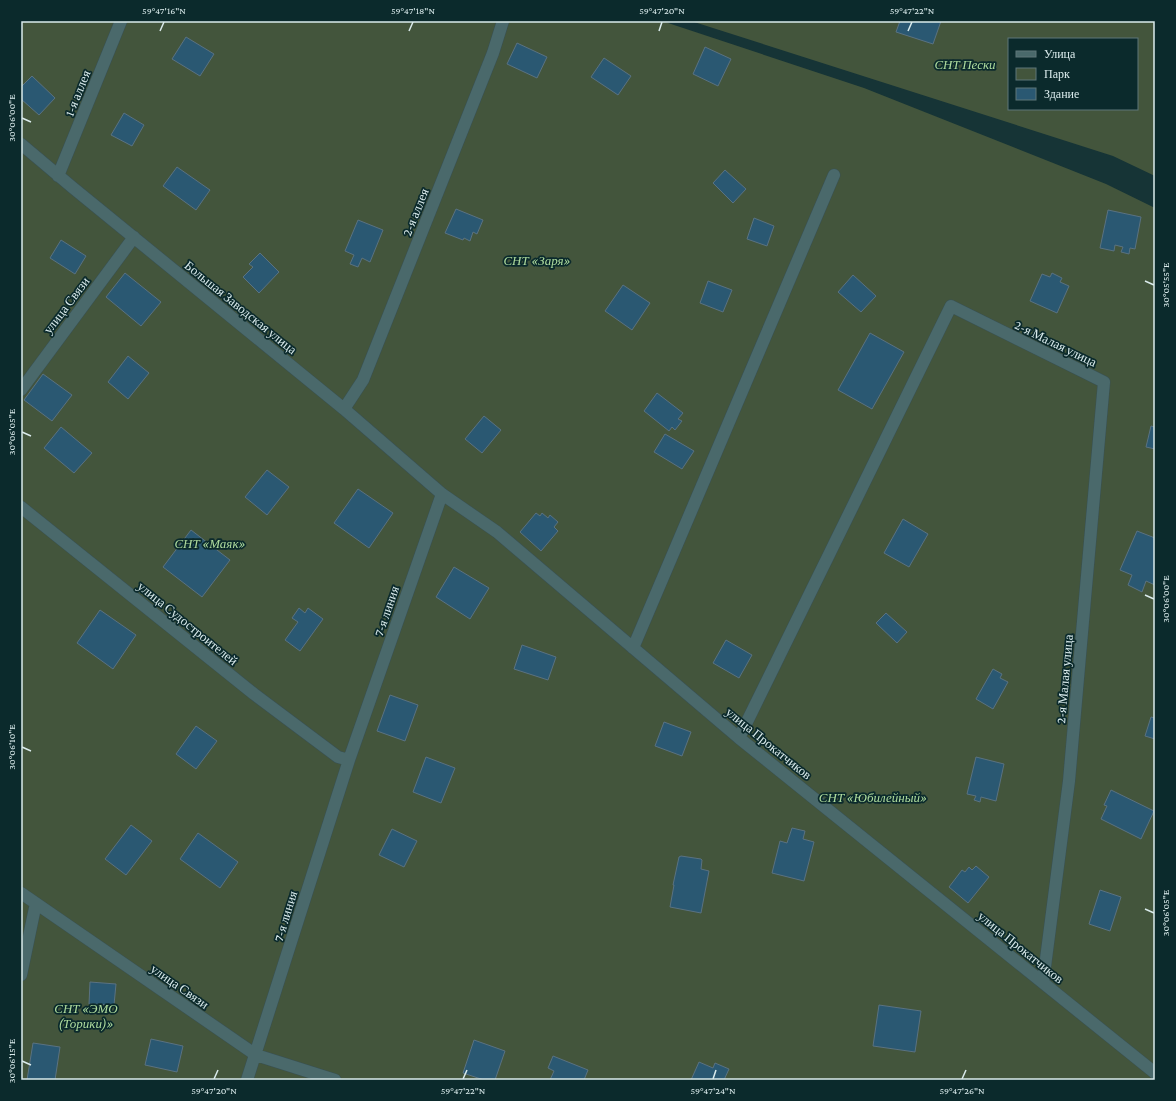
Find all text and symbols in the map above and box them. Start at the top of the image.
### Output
text: 59°47'16"N [142,5,186,16]
text: 59°47'18"N [391,5,435,16]
text: 59°47'20"N [639,5,685,16]
text: 59°47'22"N [890,5,935,16]
legend [1008,38,1138,110]
text: Улица [1044,47,1076,61]
park label: СНТ Пески [934,57,996,72]
text: Парк [1044,67,1070,81]
street label: 1-я аллея [62,68,93,118]
text: Здание [1044,87,1079,101]
text: 30°06'00"E [6,94,17,142]
street label: 2-я аллея [399,186,432,238]
park label: СНТ «Заря» [503,253,571,268]
street label: Большая Заводская улица [182,258,300,357]
text: 30°05'55"E [1160,262,1171,307]
street label: улица Связи [40,274,93,337]
street label: 2-я Малая улица [1012,317,1100,370]
text: 30°06'05"E [6,408,17,455]
park label: СНТ «Маяк» [174,536,246,551]
text: 30°06'00"E [1160,575,1171,623]
street label: улица Судостроителей [135,578,241,668]
street label: 7-я линия [371,584,402,638]
street label: 2-я Малая улица [1053,634,1076,724]
street label: улица Прокатчиков [723,704,815,783]
text: 30°06'10"E [6,724,17,770]
park label: СНТ «Юбилейный» [819,790,927,805]
street label: 7-я линия [271,889,300,943]
text: 30°06'05"E [1160,889,1171,936]
street label: улица Прокатчиков [975,908,1067,987]
street label: улица Связи [148,961,212,1012]
park label: СНТ «ЭМО (Торики)» [54,1001,118,1032]
text: 30°06'15"E [6,1038,17,1083]
text: 59°47'20"N [191,1085,237,1096]
text: 59°47'22"N [441,1085,486,1096]
text: 59°47'24"N [691,1085,736,1096]
text: 59°47'26"N [939,1085,985,1096]

